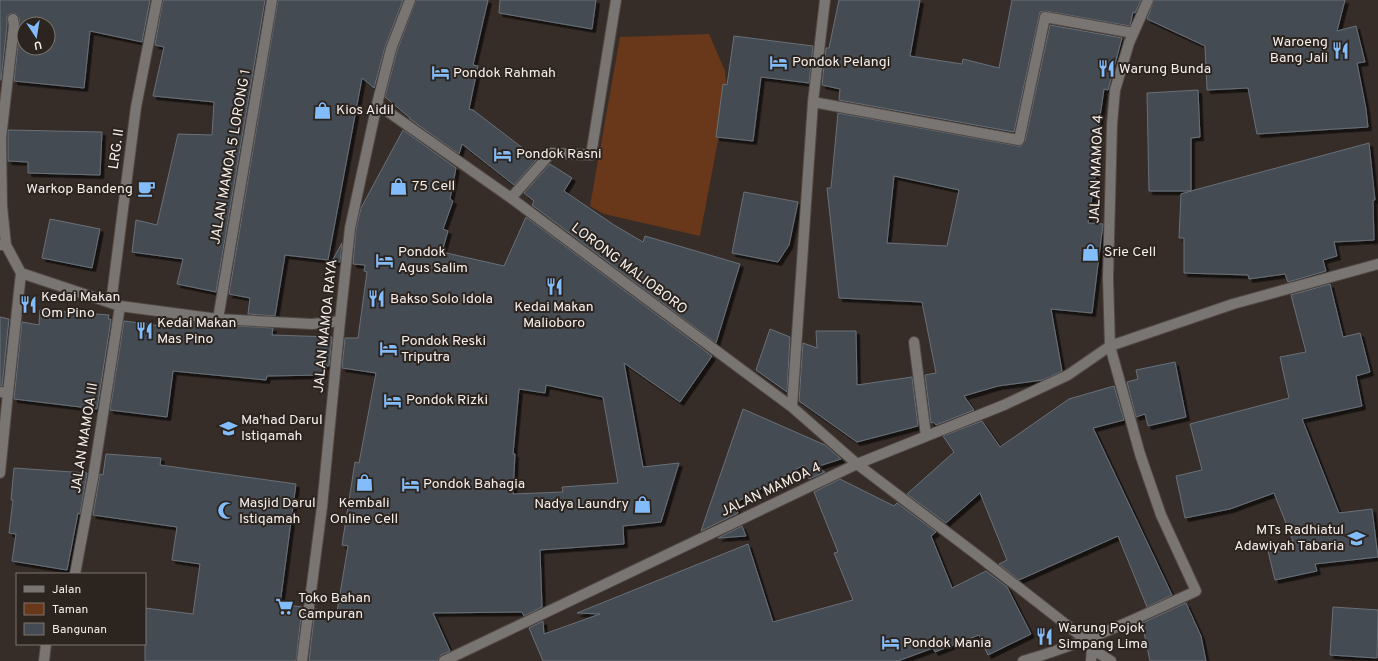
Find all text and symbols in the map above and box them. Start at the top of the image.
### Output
north arrow [16,16,56,56]
place label: Waroeng Bang Jali [1270,34,1328,67]
text: U [33,37,43,52]
restaurant icon: Waroeng Bang Jali [1331,40,1351,60]
hotel icon: Pondok Pelangi [769,52,789,72]
place label: Pondok Pelangi [792,54,890,71]
restaurant icon: Warung Bunda [1096,59,1116,79]
place label: Warung Bunda [1119,61,1211,78]
hotel icon: Pondok Rahmah [430,63,450,83]
place label: Pondok Rahmah [453,65,556,82]
street label: JALAN MAMOA 5 LORONG 1 [207,68,255,246]
shop icon: Kios Aidil [313,100,333,120]
place label: Kios Aidil [336,102,394,119]
street label: JALAN MAMOA 4 [1087,114,1107,224]
street label: LRG. II [106,128,128,170]
hotel icon: Pondok Rasni [493,144,513,164]
place label: Pondok Rasni [516,146,602,163]
shop icon: 75 Cell [389,176,409,196]
place label: 75 Cell [412,178,455,195]
cafe icon: Warkop Bandeng [136,179,156,199]
place label: Warkop Bandeng [26,181,133,198]
street label: LORONG MALIOBORO [567,220,691,318]
shop icon: Srie Cell [1081,242,1101,262]
place label: Pondok Agus Salim [398,244,468,277]
place label: Srie Cell [1104,244,1156,261]
hotel icon: Pondok Agus Salim [375,250,395,270]
street label: JALAN MAMOA RAYA [311,258,341,394]
restaurant icon: Kedai Makan Malioboro [544,277,564,297]
place label: Kedai Makan Om Pino [41,289,120,322]
restaurant icon: Bakso Solo Idola [367,289,387,309]
place label: Bakso Solo Idola [390,291,493,308]
restaurant icon: Kedai Makan Om Pino [18,295,38,315]
place label: Kedai Makan Malioboro [514,299,594,332]
place label: Kedai Makan Mas Pino [157,315,236,348]
restaurant icon: Kedai Makan Mas Pino [134,321,154,341]
place label: Pondok Reski Triputra [401,333,486,366]
hotel icon: Pondok Reski Triputra [378,339,398,359]
street label: JALAN MAMOA III [68,381,102,495]
hotel icon: Pondok Rizki [383,390,403,410]
place label: Pondok Rizki [406,392,488,409]
place label: Ma'had Darul Istiqamah [241,412,323,445]
school or university icon: Ma'had Darul Istiqamah [218,418,238,438]
street label: JALAN MAMOA 4 [718,459,824,521]
shop icon: Kembali Online Cell [354,473,374,493]
hotel icon: Pondok Bahagia [400,474,420,494]
place label: Pondok Bahagia [423,476,525,493]
shop icon: Nadya Laundry [632,494,652,514]
place label: Masjid Darul Istiqamah [239,495,316,528]
place label: Kembali Online Cell [330,495,398,528]
place label: Nadya Laundry [534,496,629,513]
mosque icon: Masjid Darul Istiqamah [216,501,236,521]
place label: MTs Radhiatul Adawiyah Tabaria [1234,522,1344,555]
school or university icon: MTs Radhiatul Adawiyah Tabaria [1347,528,1367,548]
legend [16,573,146,645]
text: Jalan [52,582,81,598]
place label: Toko Bahan Campuran [298,590,371,623]
supermarket icon: Toko Bahan Campuran [275,596,295,616]
text: Taman [52,602,88,618]
place label: Warung Pojok Simpang Lima [1058,620,1148,653]
text: Bangunan [52,622,107,638]
restaurant icon: Warung Pojok Simpang Lima [1035,626,1055,646]
hotel icon: Pondok Mania [880,633,900,653]
place label: Pondok Mania [903,635,991,652]

